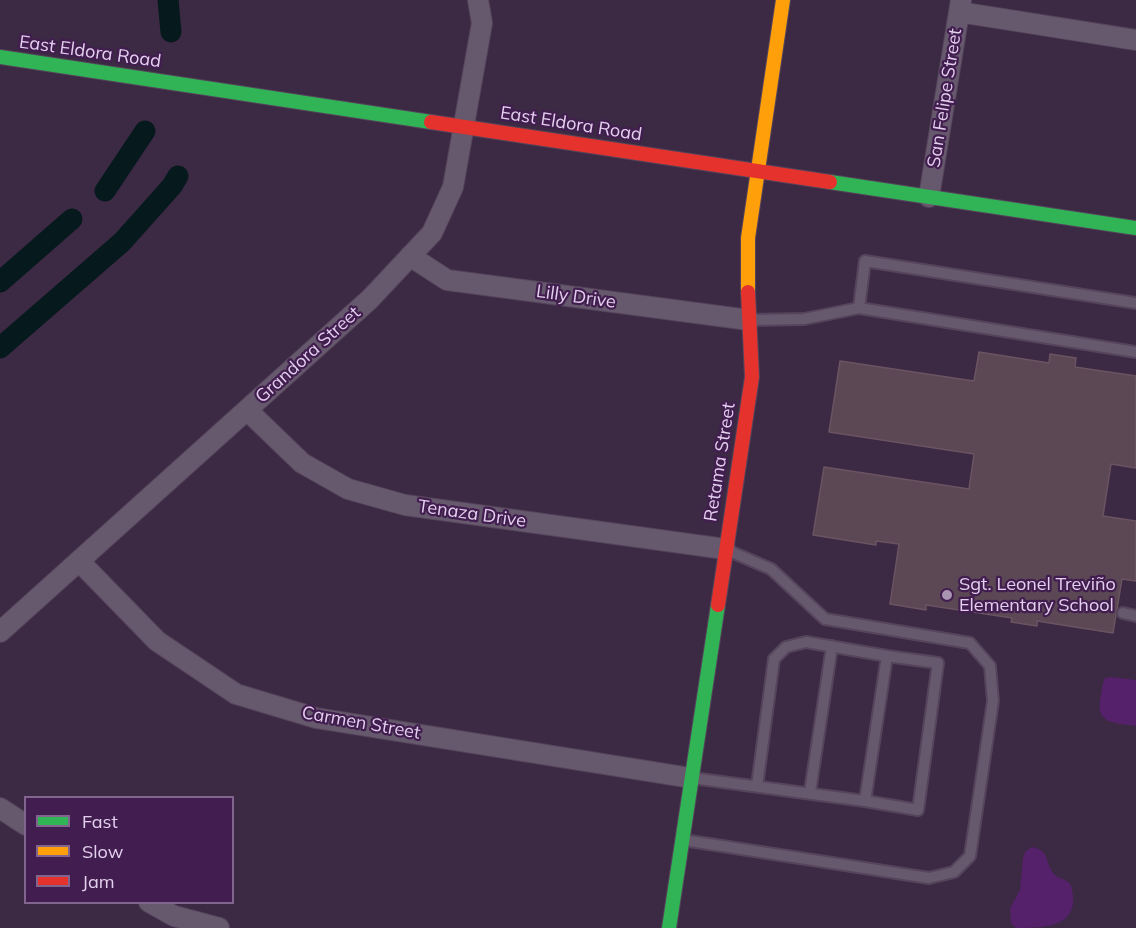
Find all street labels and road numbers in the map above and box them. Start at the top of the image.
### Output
street label: San Felipe Street [923,27,967,169]
street label: East Eldora Road [18,31,162,73]
street label: East Eldora Road [499,102,643,146]
street label: Lilly Drive [535,281,617,313]
street label: Grandora Street [251,302,365,408]
street label: Retama Street [700,401,740,523]
street label: Tenaza Drive [417,496,527,532]
street label: Carmen Street [300,702,422,744]

